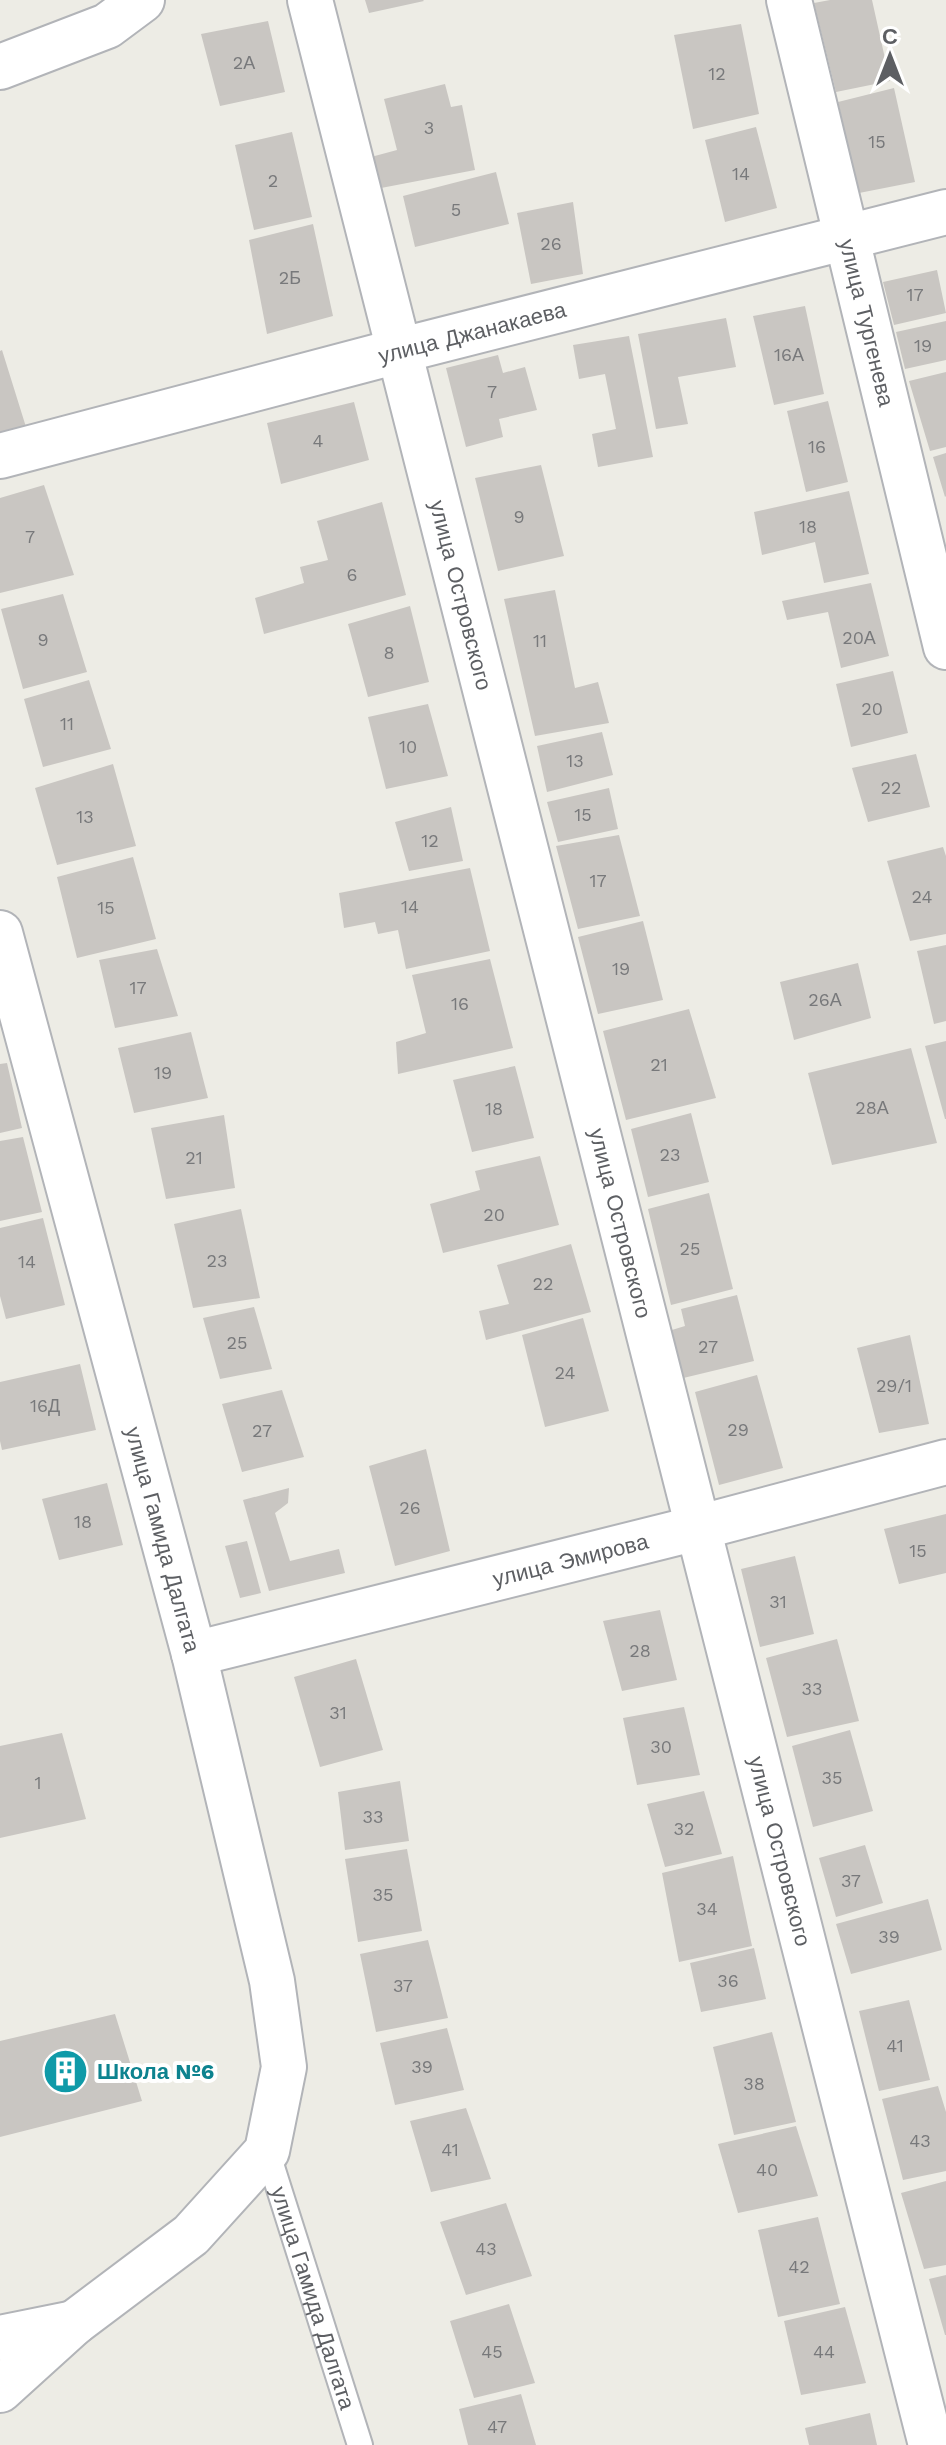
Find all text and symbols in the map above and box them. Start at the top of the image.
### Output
north arrow [850,16,930,96]
text: С [882,24,898,49]
house number: 2А [233,52,255,73]
house number: 12 [708,63,726,84]
house number: 3 [424,117,434,138]
house number: 15 [868,131,886,152]
house number: 14 [732,163,750,184]
house number: 2 [268,170,278,191]
house number: 5 [451,199,461,220]
house number: 26 [540,233,562,254]
street label: улица Тургенева [834,237,899,410]
house number: 2Б [279,267,301,288]
house number: 17 [906,284,924,305]
street label: улица Джанакаева [376,297,569,369]
house number: 19 [914,335,932,356]
house number: 16А [774,344,804,365]
house number: 7 [487,381,497,402]
house number: 4 [313,430,324,451]
house number: 16 [808,436,826,457]
street label: улица Островского [425,498,497,693]
house number: 9 [513,506,525,527]
house number: 18 [799,516,817,537]
house number: 7 [25,526,35,547]
house number: 6 [347,564,357,585]
house number: 20А [842,627,876,648]
house number: 9 [37,629,49,650]
house number: 11 [533,630,547,651]
house number: 8 [383,642,395,663]
house number: 20 [861,698,883,719]
house number: 11 [60,713,74,734]
house number: 10 [399,736,417,757]
house number: 13 [566,750,584,771]
house number: 22 [881,777,902,798]
house number: 15 [574,804,592,825]
house number: 13 [76,806,94,827]
house number: 12 [421,830,439,851]
house number: 17 [589,870,607,891]
house number: 24 [912,886,932,907]
house number: 14 [401,896,419,917]
house number: 15 [97,897,115,918]
house number: 19 [612,958,630,979]
house number: 17 [129,977,147,998]
house number: 26А [808,989,842,1010]
house number: 16 [451,993,469,1014]
house number: 21 [650,1054,668,1075]
house number: 19 [154,1062,172,1083]
house number: 28А [855,1097,889,1118]
house number: 18 [485,1098,503,1119]
street label: улица Островского [584,1126,656,1321]
house number: 23 [660,1144,681,1165]
house number: 21 [185,1147,203,1168]
house number: 20 [483,1204,505,1225]
house number: 25 [680,1238,700,1259]
house number: 23 [207,1250,228,1271]
house number: 14 [18,1251,36,1272]
house number: 22 [533,1273,554,1294]
house number: 25 [227,1332,247,1353]
house number: 27 [698,1336,718,1357]
house number: 24 [555,1362,575,1383]
house number: 29/1 [876,1375,912,1396]
house number: 16Д [30,1395,60,1416]
house number: 29 [727,1419,749,1440]
house number: 27 [252,1420,272,1441]
street label: улица Гамида Далгата [120,1424,205,1656]
house number: 26 [399,1497,421,1518]
house number: 18 [74,1511,92,1532]
street label: улица Эмирова [490,1529,651,1592]
house number: 15 [909,1540,927,1561]
house number: 31 [769,1591,787,1612]
house number: 28 [629,1640,651,1661]
house number: 33 [802,1678,823,1699]
house number: 31 [329,1702,347,1723]
house number: 30 [650,1736,672,1757]
street label: улица Островского [744,1754,816,1949]
house number: 35 [822,1767,842,1788]
house number: 1 [34,1772,42,1793]
house number: 33 [363,1806,384,1827]
house number: 32 [674,1818,695,1839]
house number: 37 [841,1870,861,1891]
house number: 35 [373,1884,393,1905]
house number: 34 [696,1898,718,1919]
house number: 39 [878,1926,900,1947]
house number: 36 [717,1970,739,1991]
house number: 37 [393,1975,413,1996]
house number: 41 [886,2035,904,2056]
building icon: Школа №6 [42,2047,90,2095]
house number: 39 [411,2056,433,2077]
place label: Школа №6 [97,2059,214,2084]
house number: 38 [743,2073,765,2094]
house number: 43 [909,2130,931,2151]
house number: 41 [441,2139,459,2160]
house number: 40 [756,2159,778,2180]
street label: улица Гамида Далгата [266,2183,360,2413]
house number: 43 [475,2238,497,2259]
house number: 42 [788,2256,810,2277]
house number: 45 [481,2341,503,2362]
house number: 44 [813,2341,835,2362]
house number: 47 [487,2416,507,2437]

